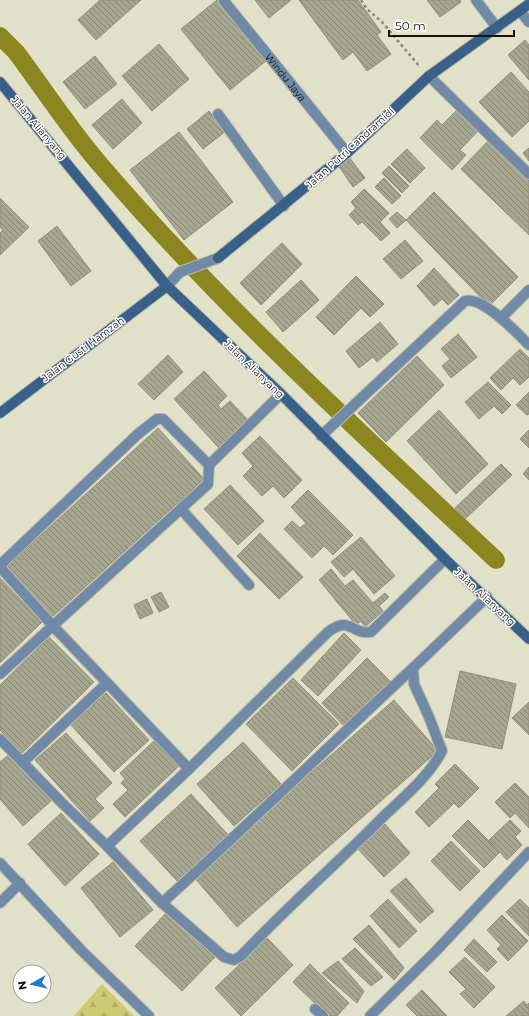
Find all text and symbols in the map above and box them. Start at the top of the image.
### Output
scale bar [389,12,514,38]
text: 50 m [395,18,426,33]
street label: Windu Jaya [262,50,309,104]
street label: Jalan Alianyang [8,93,69,162]
street label: Jalan Putri Candramidi [302,105,397,192]
street label: Jalan Gusti Hamzah [38,314,127,385]
street label: Jalan Alianyang [220,336,287,401]
street label: Jalan Alianyang [451,565,518,629]
north arrow [12,964,52,1004]
text: N [15,980,30,991]

